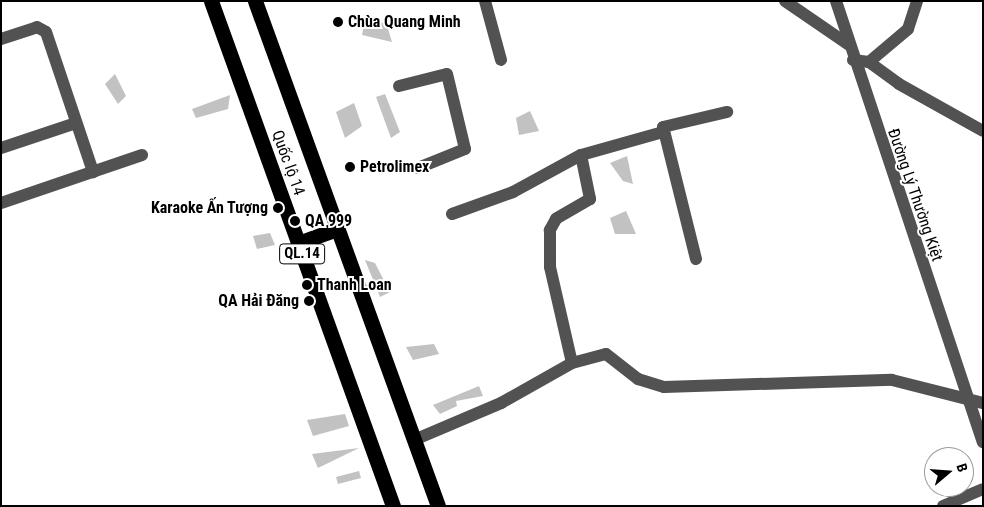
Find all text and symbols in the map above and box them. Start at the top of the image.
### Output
place label: Chùa Quang Minh [348,12,461,32]
marker: Chùa Quang Minh [332,16,344,28]
street label: Đường Lý Thường Kiệt [883,126,947,264]
street label: Quốc lộ 14 [267,128,309,198]
place label: Petrolimex [360,157,429,177]
marker: Petrolimex [344,161,356,173]
place label: Karaoke Ấn Tượng [151,198,268,218]
marker: Karaoke Ấn Tượng [272,202,284,214]
place label: QA 999 [305,211,352,231]
marker: QA 999 [289,215,301,227]
road number: QL.14 [278,242,326,266]
place label: Thanh Loan [317,275,392,295]
marker: Thanh Loan [301,279,313,291]
place label: QA Hải Đăng [218,291,299,311]
marker: QA Hải Đăng [303,295,315,307]
north arrow [924,447,974,497]
text: B [953,461,971,474]

